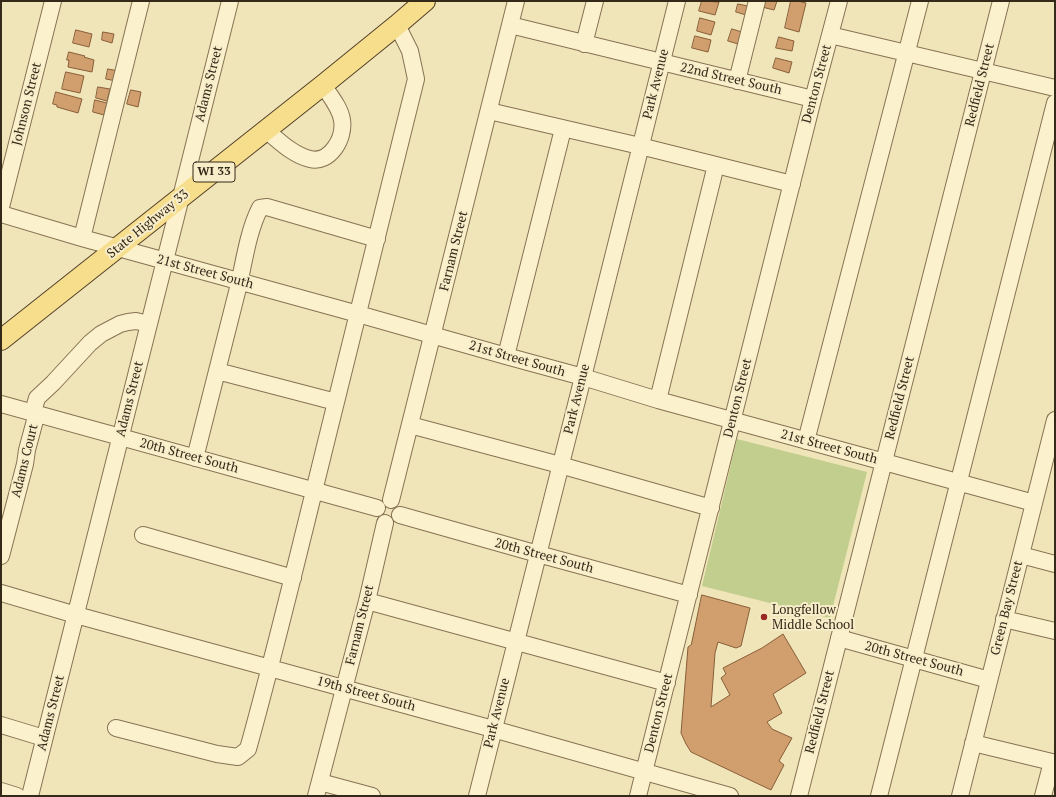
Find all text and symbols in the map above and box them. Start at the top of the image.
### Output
street label: Redfield Street [962,42,998,128]
street label: Denton Street [799,43,835,125]
street label: Adams Street [192,45,226,123]
street label: Park Avenue [640,47,672,121]
street label: 22nd Street South [679,60,783,98]
street label: Johnson Street [9,61,45,147]
road number: WI 33 [193,162,235,182]
street label: State Highway 33 [104,186,192,262]
street label: Farnam Street [437,209,471,293]
street label: 21st Street South [155,252,255,292]
street label: 21st Street South [467,338,567,380]
street label: Redfield Street [882,355,918,441]
street label: Denton Street [721,357,755,439]
street label: Adams Street [113,360,147,438]
street label: Park Avenue [561,362,593,436]
street label: Adams Court [8,423,42,499]
street label: 21st Street South [779,427,879,467]
street label: 20th Street South [138,435,240,477]
street label: 20th Street South [493,535,595,577]
street label: Green Bay Street [988,559,1026,657]
street label: Farnam Street [343,583,377,667]
place label: Longfellow Middle School [772,602,854,633]
marker: Longfellow Middle School [759,612,769,622]
street label: 20th Street South [863,638,965,680]
street label: Redfield Street [802,669,838,755]
street label: Denton Street [642,672,676,754]
street label: 19th Street South [315,673,417,715]
street label: Adams Street [34,674,68,752]
street label: Park Avenue [481,676,513,750]

